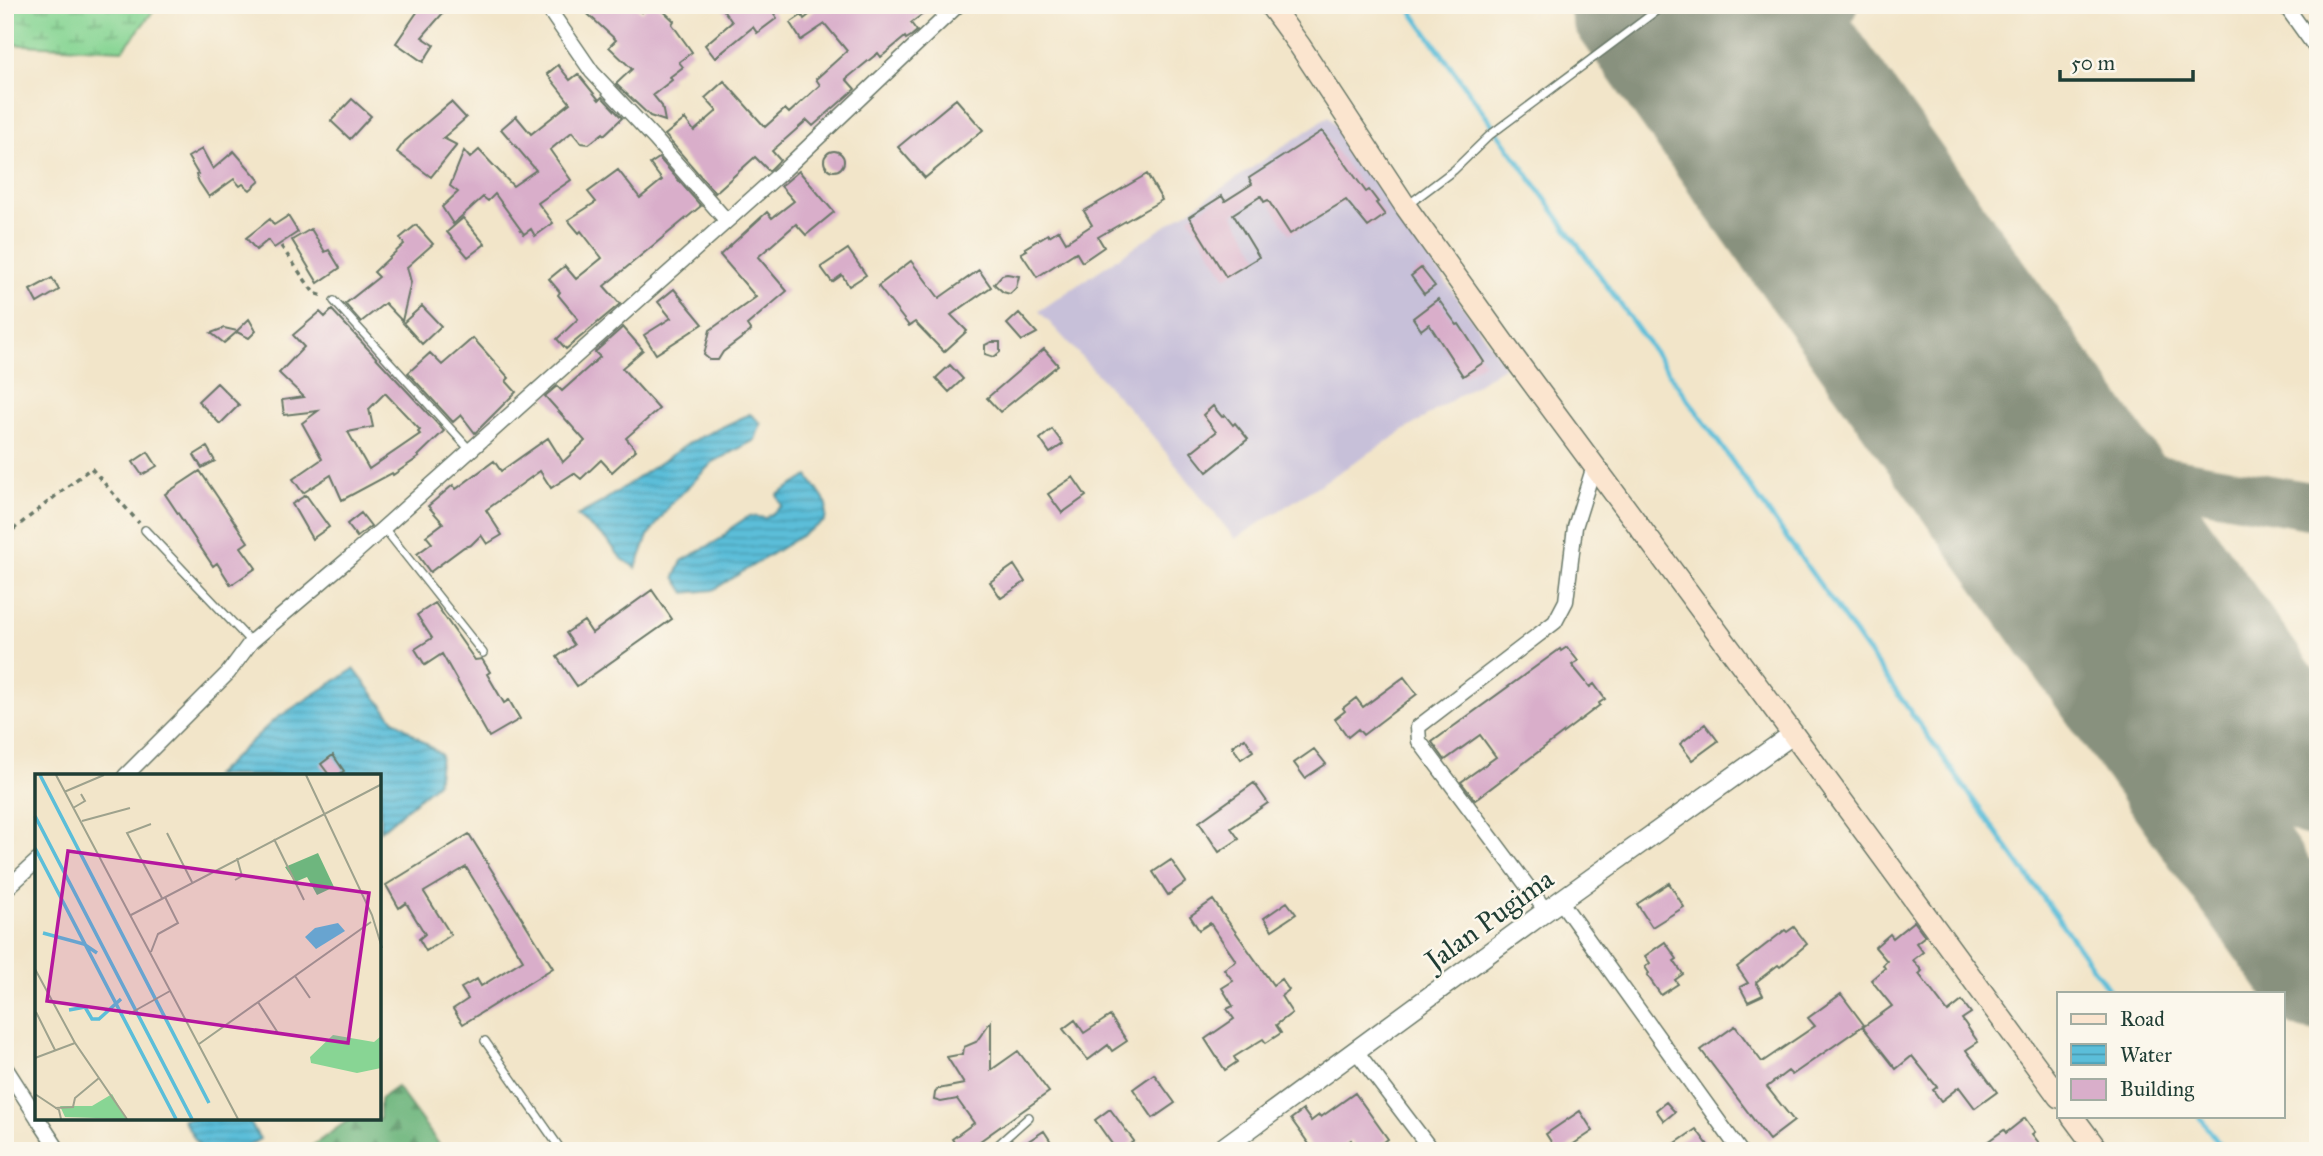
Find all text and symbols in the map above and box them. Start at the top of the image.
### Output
scale bar [2060,38,2194,82]
text: 50 m [2071,50,2116,76]
inset map [35,774,382,1121]
street label: Jalan Pugima [1416,861,1560,979]
legend [2057,992,2284,1118]
text: Road [2120,1006,2165,1032]
text: Water [2120,1042,2172,1068]
text: Building [2120,1076,2194,1102]

